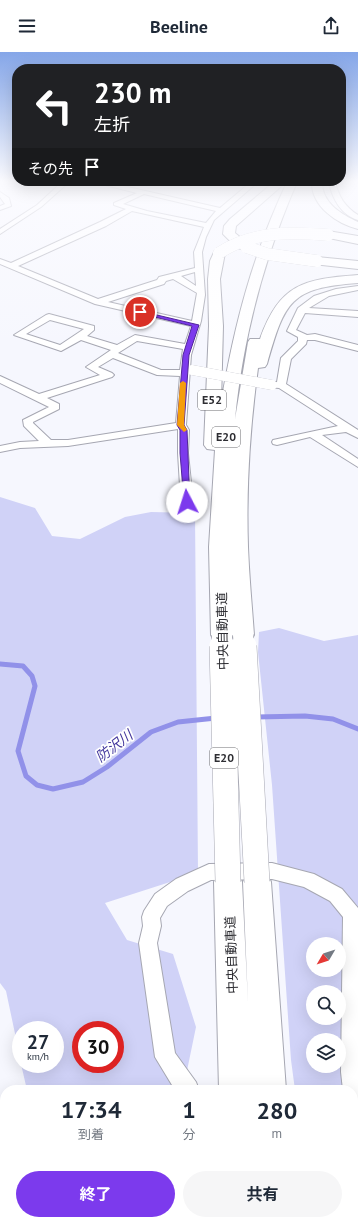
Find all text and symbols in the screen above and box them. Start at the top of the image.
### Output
icon: menu [16,15,38,37]
text: Beeline [150,15,208,38]
icon: share [320,15,342,37]
text: 230 m [94,74,171,111]
icon: left [28,80,80,132]
text: 左折 [94,113,130,136]
icon: arrive [81,156,103,178]
text: その先 [28,159,73,178]
pin [123,295,157,329]
icon: arrive [129,301,151,323]
road number: E52 [198,390,226,410]
road number: E20 [212,427,240,447]
position arrow [166,481,208,523]
street label: 中央自動車道 [213,592,232,670]
water label: 防沢川 [92,725,138,766]
road number: E20 [210,748,238,768]
street label: 中央自動車道 [222,916,241,994]
north arrow [306,937,346,977]
map controls [306,937,346,1073]
button: search [306,985,346,1025]
speed limit sign: 30 [72,1021,124,1073]
text: 27 [27,1029,49,1055]
button: layers [306,1033,346,1073]
text: km/h [27,1050,49,1063]
text: 17:34 [61,1094,122,1125]
text: 1 [182,1094,196,1125]
text: 280 [256,1095,297,1126]
text: m [272,1125,282,1142]
text: 到着 [78,1126,104,1143]
text: 分 [183,1126,196,1143]
button: 終了 [16,1171,175,1217]
button: 共有 [183,1171,342,1217]

